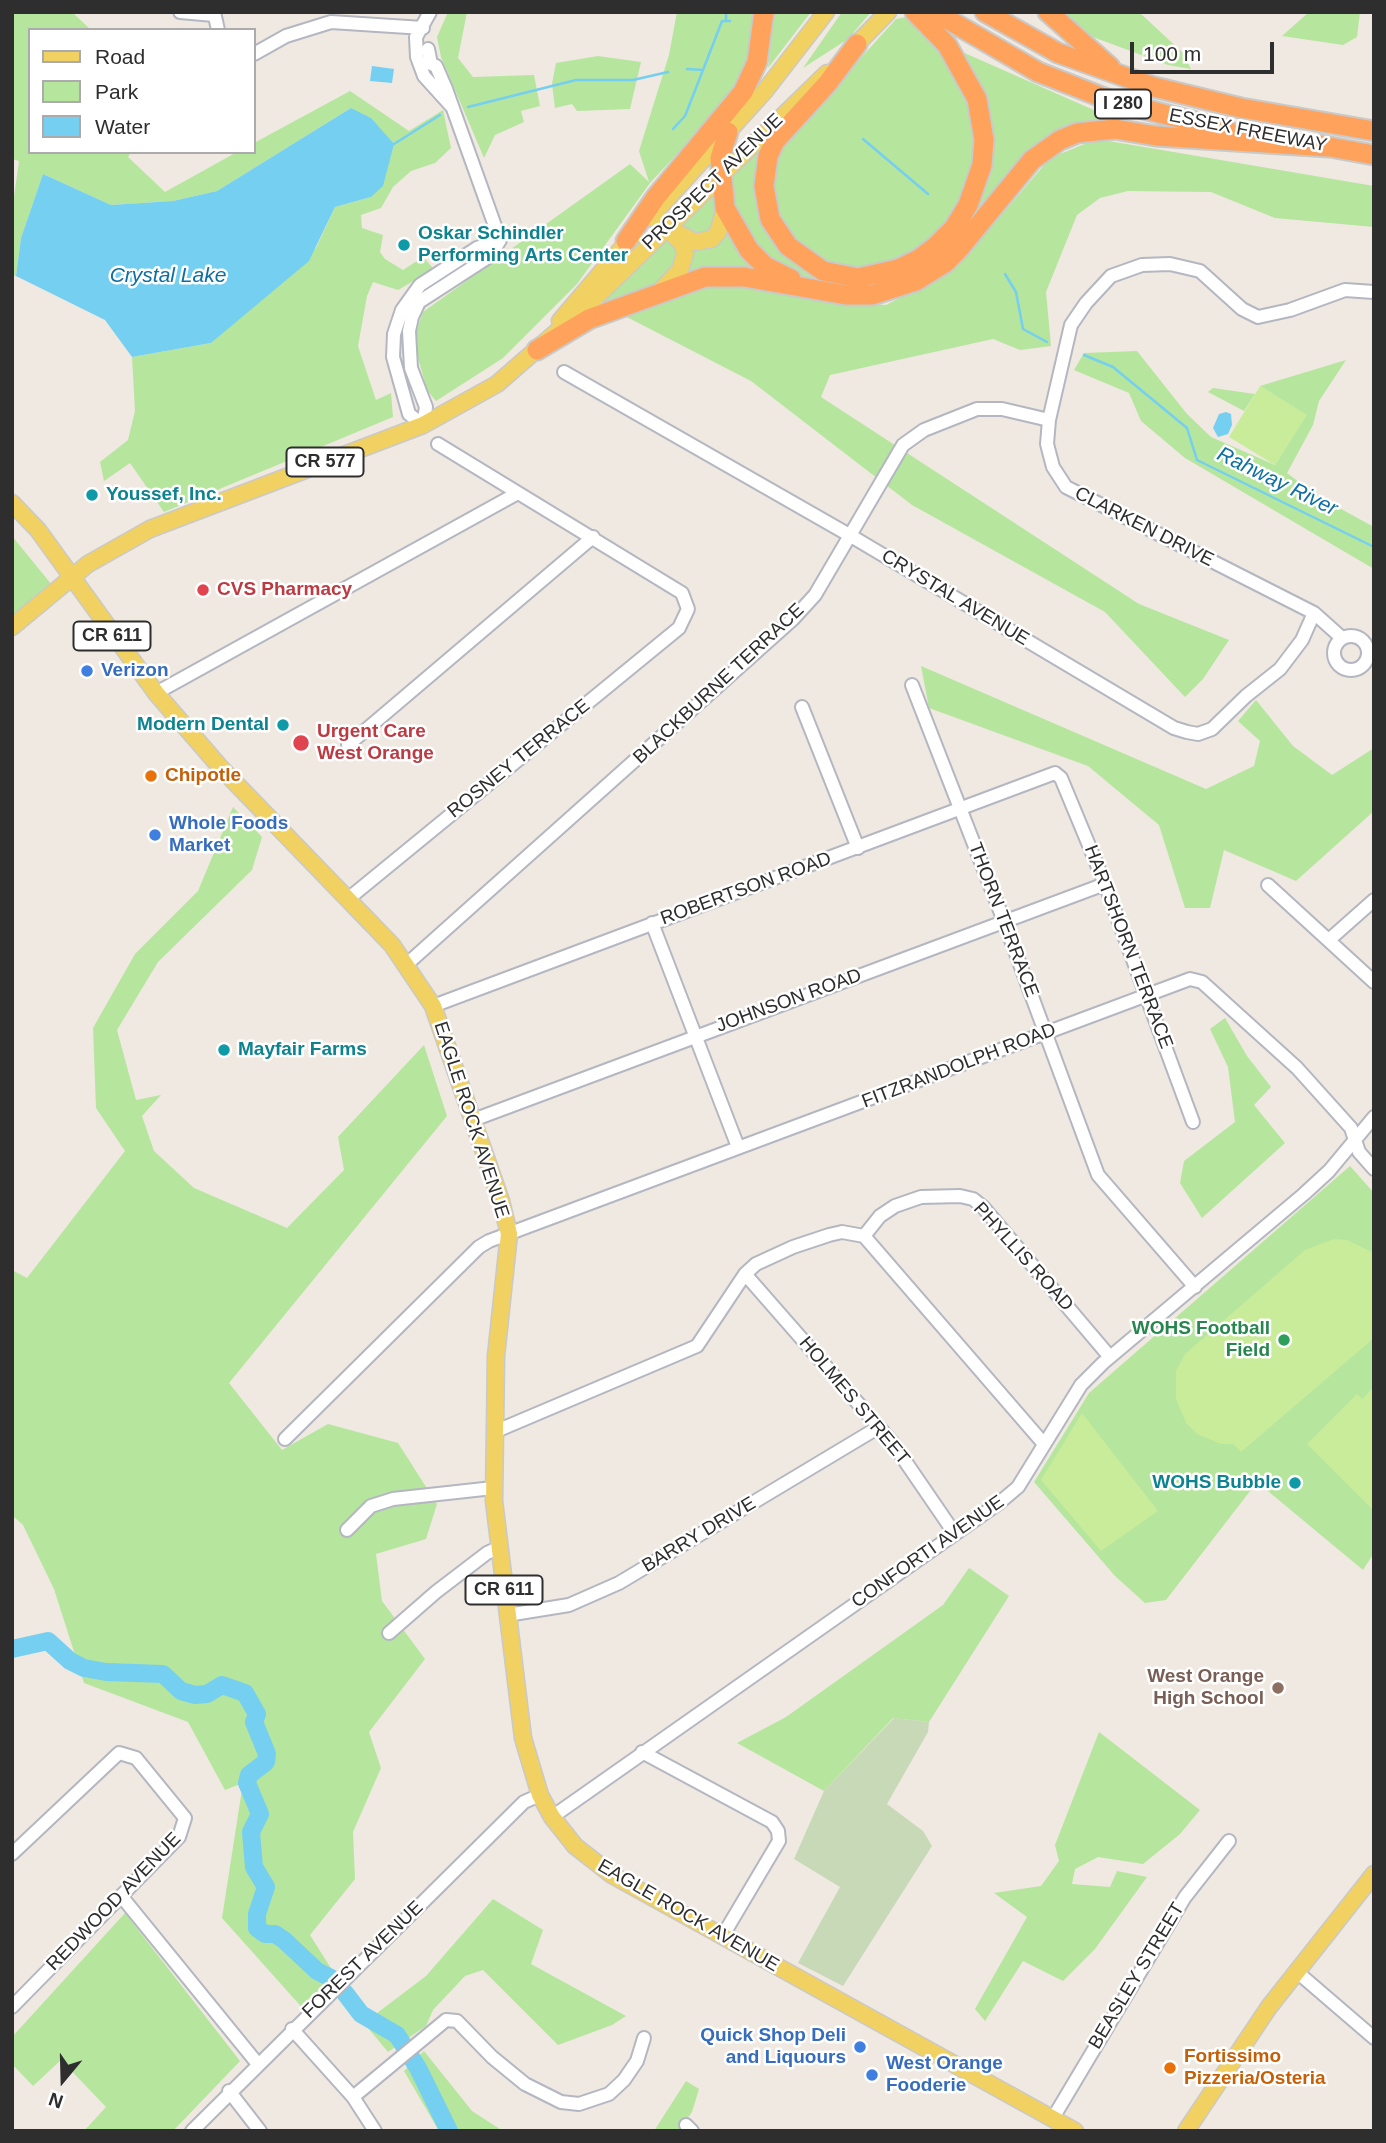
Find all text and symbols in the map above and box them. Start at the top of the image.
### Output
legend [28,28,256,154]
scale bar [1134,28,1278,72]
text: 100 m [1143,42,1201,65]
text: Road [95,45,145,68]
text: Park [95,80,138,103]
road number: I 280 [1095,90,1151,119]
street label: ESSEX FREEWAY [1167,104,1329,158]
street label: PROSPECT AVENUE [638,109,788,255]
text: Water [95,115,150,138]
place label: Oskar Schindler Performing Arts Center [418,223,628,267]
marker: Oskar Schindler Performing Arts Center [396,237,412,253]
water label: Crystal Lake [110,263,226,289]
water label: Rahway River [1213,442,1341,522]
road number: CR 577 [286,448,364,476]
street label: CLARKEN DRIVE [1071,482,1217,572]
place label: Youssef, Inc. [106,484,222,506]
marker: Youssef, Inc. [84,487,100,503]
street label: CRYSTAL AVENUE [877,545,1033,651]
place label: CVS Pharmacy [217,579,352,601]
marker: CVS Pharmacy [195,582,211,598]
street label: BLACKBURNE TERRACE [629,599,809,769]
road number: CR 611 [74,622,150,650]
place label: Verizon [101,660,169,682]
marker: Verizon [79,663,95,679]
street label: ROSNEY TERRACE [443,695,595,823]
place label: Modern Dental [137,714,269,736]
marker: Modern Dental [275,717,291,733]
place label: Urgent Care West Orange [317,721,434,765]
marker: Urgent Care West Orange [291,733,311,753]
place label: Chipotle [165,765,241,787]
marker: Chipotle [143,768,159,784]
place label: Whole Foods Market [169,813,288,857]
marker: Whole Foods Market [147,827,163,843]
street label: THORN TERRACE [963,840,1043,1000]
street label: HARTSHORN TERRACE [1079,842,1177,1052]
street label: ROBERTSON ROAD [657,847,835,931]
street label: JOHNSON ROAD [713,964,865,1038]
street label: FITZRANDOLPH ROAD [859,1018,1059,1114]
street label: EAGLE ROCK AVENUE [428,1019,514,1221]
place label: Mayfair Farms [238,1039,367,1061]
marker: Mayfair Farms [216,1042,232,1058]
street label: PHYLLIS ROAD [968,1198,1078,1316]
place label: WOHS Football Field [1132,1318,1270,1362]
street label: HOLMES STREET [794,1332,914,1470]
marker: WOHS Football Field [1276,1332,1292,1348]
place label: WOHS Bubble [1152,1472,1281,1494]
marker: WOHS Bubble [1287,1475,1303,1491]
street label: CONFORTI AVENUE [847,1491,1009,1613]
street label: BARRY DRIVE [638,1492,760,1578]
road number: CR 611 [466,1576,542,1604]
place label: West Orange High School [1147,1666,1264,1710]
marker: West Orange High School [1270,1680,1286,1696]
street label: REDWOOD AVENUE [42,1828,186,1976]
street label: EAGLE ROCK AVENUE [593,1855,783,1977]
street label: FOREST AVENUE [298,1897,428,2023]
street label: BEASLEY STREET [1084,1899,1190,2053]
place label: Quick Shop Deli and Liquours [700,2025,846,2069]
marker: Quick Shop Deli and Liquours [852,2039,868,2055]
north arrow [28,2045,98,2115]
place label: Fortissimo Pizzeria/Osteria [1184,2046,1326,2090]
place label: West Orange Fooderie [886,2053,1003,2097]
marker: Fortissimo Pizzeria/Osteria [1162,2060,1178,2076]
marker: West Orange Fooderie [864,2067,880,2083]
text: N [46,2088,66,2112]

